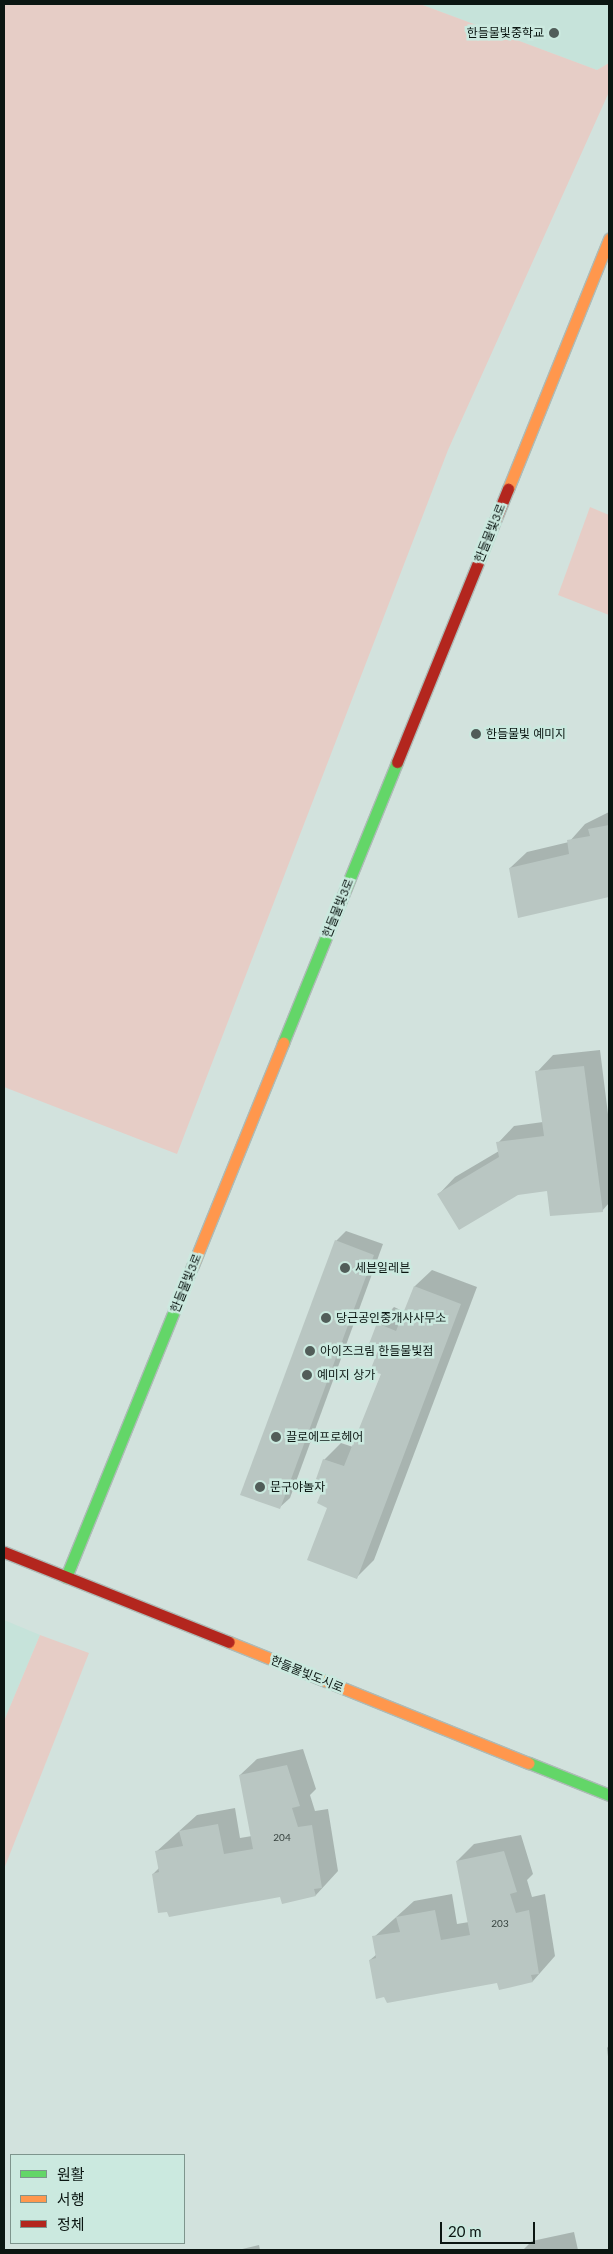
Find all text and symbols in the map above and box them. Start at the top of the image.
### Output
place label: 한들물빛중학교 [467,26,544,40]
marker: 한들물빛중학교 [548,27,560,39]
street label: 한들물빛3로 [472,501,508,565]
place label: 한들물빛 예미지 [486,727,566,741]
marker: 한들물빛 예미지 [470,728,482,740]
street label: 한들물빛3로 [320,876,356,940]
street label: 한들물빛3로 [168,1251,204,1315]
place label: 세븐일레븐 [355,1261,410,1275]
marker: 세븐일레븐 [339,1262,351,1274]
place label: 당근공인중개사사무소 [336,1311,446,1325]
marker: 당근공인중개사사무소 [320,1312,332,1324]
place label: 아이즈크림 한들물빛점 [320,1344,433,1358]
marker: 아이즈크림 한들물빛점 [304,1345,316,1357]
place label: 예미지 상가 [317,1368,375,1382]
marker: 예미지 상가 [301,1369,313,1381]
place label: 끌로에프로헤어 [286,1430,363,1444]
marker: 끌로에프로헤어 [270,1431,282,1443]
place label: 문구야놀자 [270,1480,325,1494]
marker: 문구야놀자 [254,1481,266,1493]
street label: 한들물빛도시로 [268,1653,346,1695]
house number: 204 [273,1832,291,1844]
house number: 203 [491,1918,509,1930]
legend [10,2154,185,2244]
text: 원활 [57,2165,85,2183]
text: 서행 [57,2190,85,2208]
scale bar [443,2212,538,2244]
text: 정체 [57,2215,85,2233]
text: 20 m [448,2222,482,2240]

